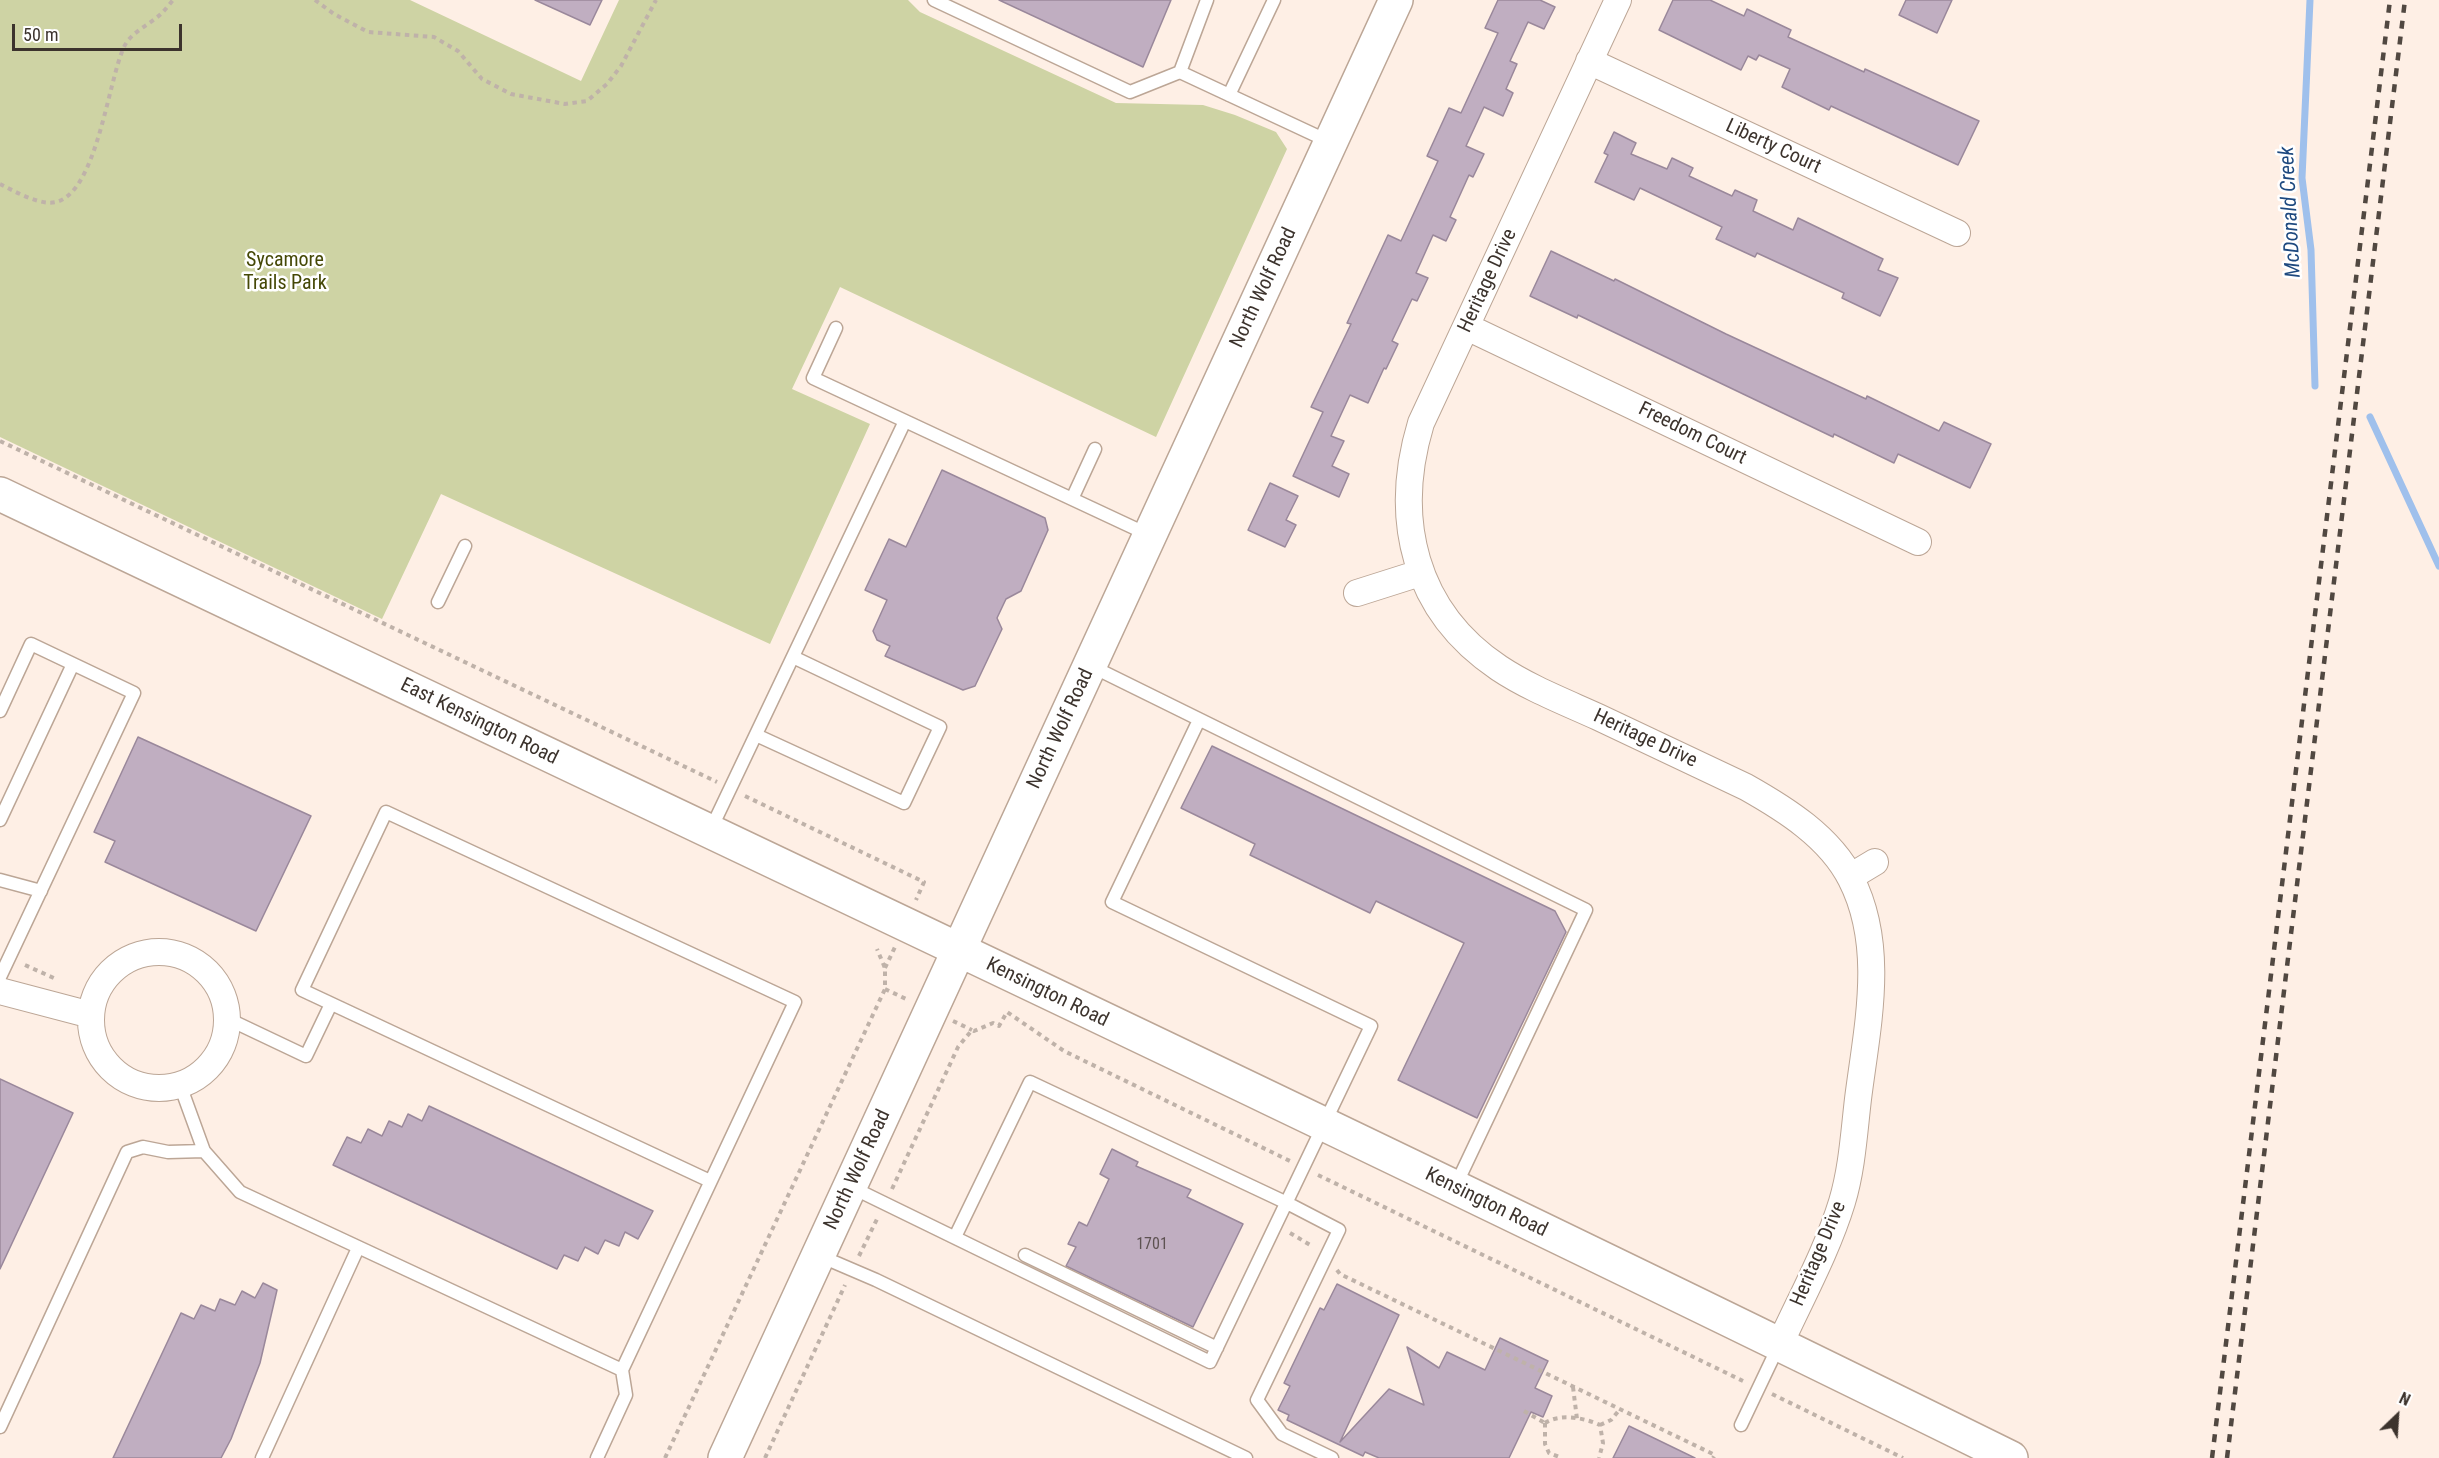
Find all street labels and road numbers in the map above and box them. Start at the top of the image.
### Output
street label: Liberty Court [1722,115,1824,179]
street label: North Wolf Road [1226,224,1302,352]
street label: Heritage Drive [1454,225,1522,337]
street label: Freedom Court [1634,398,1750,470]
street label: North Wolf Road [1023,665,1099,793]
street label: East Kensington Road [396,673,562,771]
street label: Heritage Drive [1589,705,1701,773]
street label: Kensington Road [982,953,1112,1033]
street label: North Wolf Road [820,1106,896,1234]
street label: Kensington Road [1421,1163,1551,1243]
street label: Heritage Drive [1786,1198,1852,1310]

